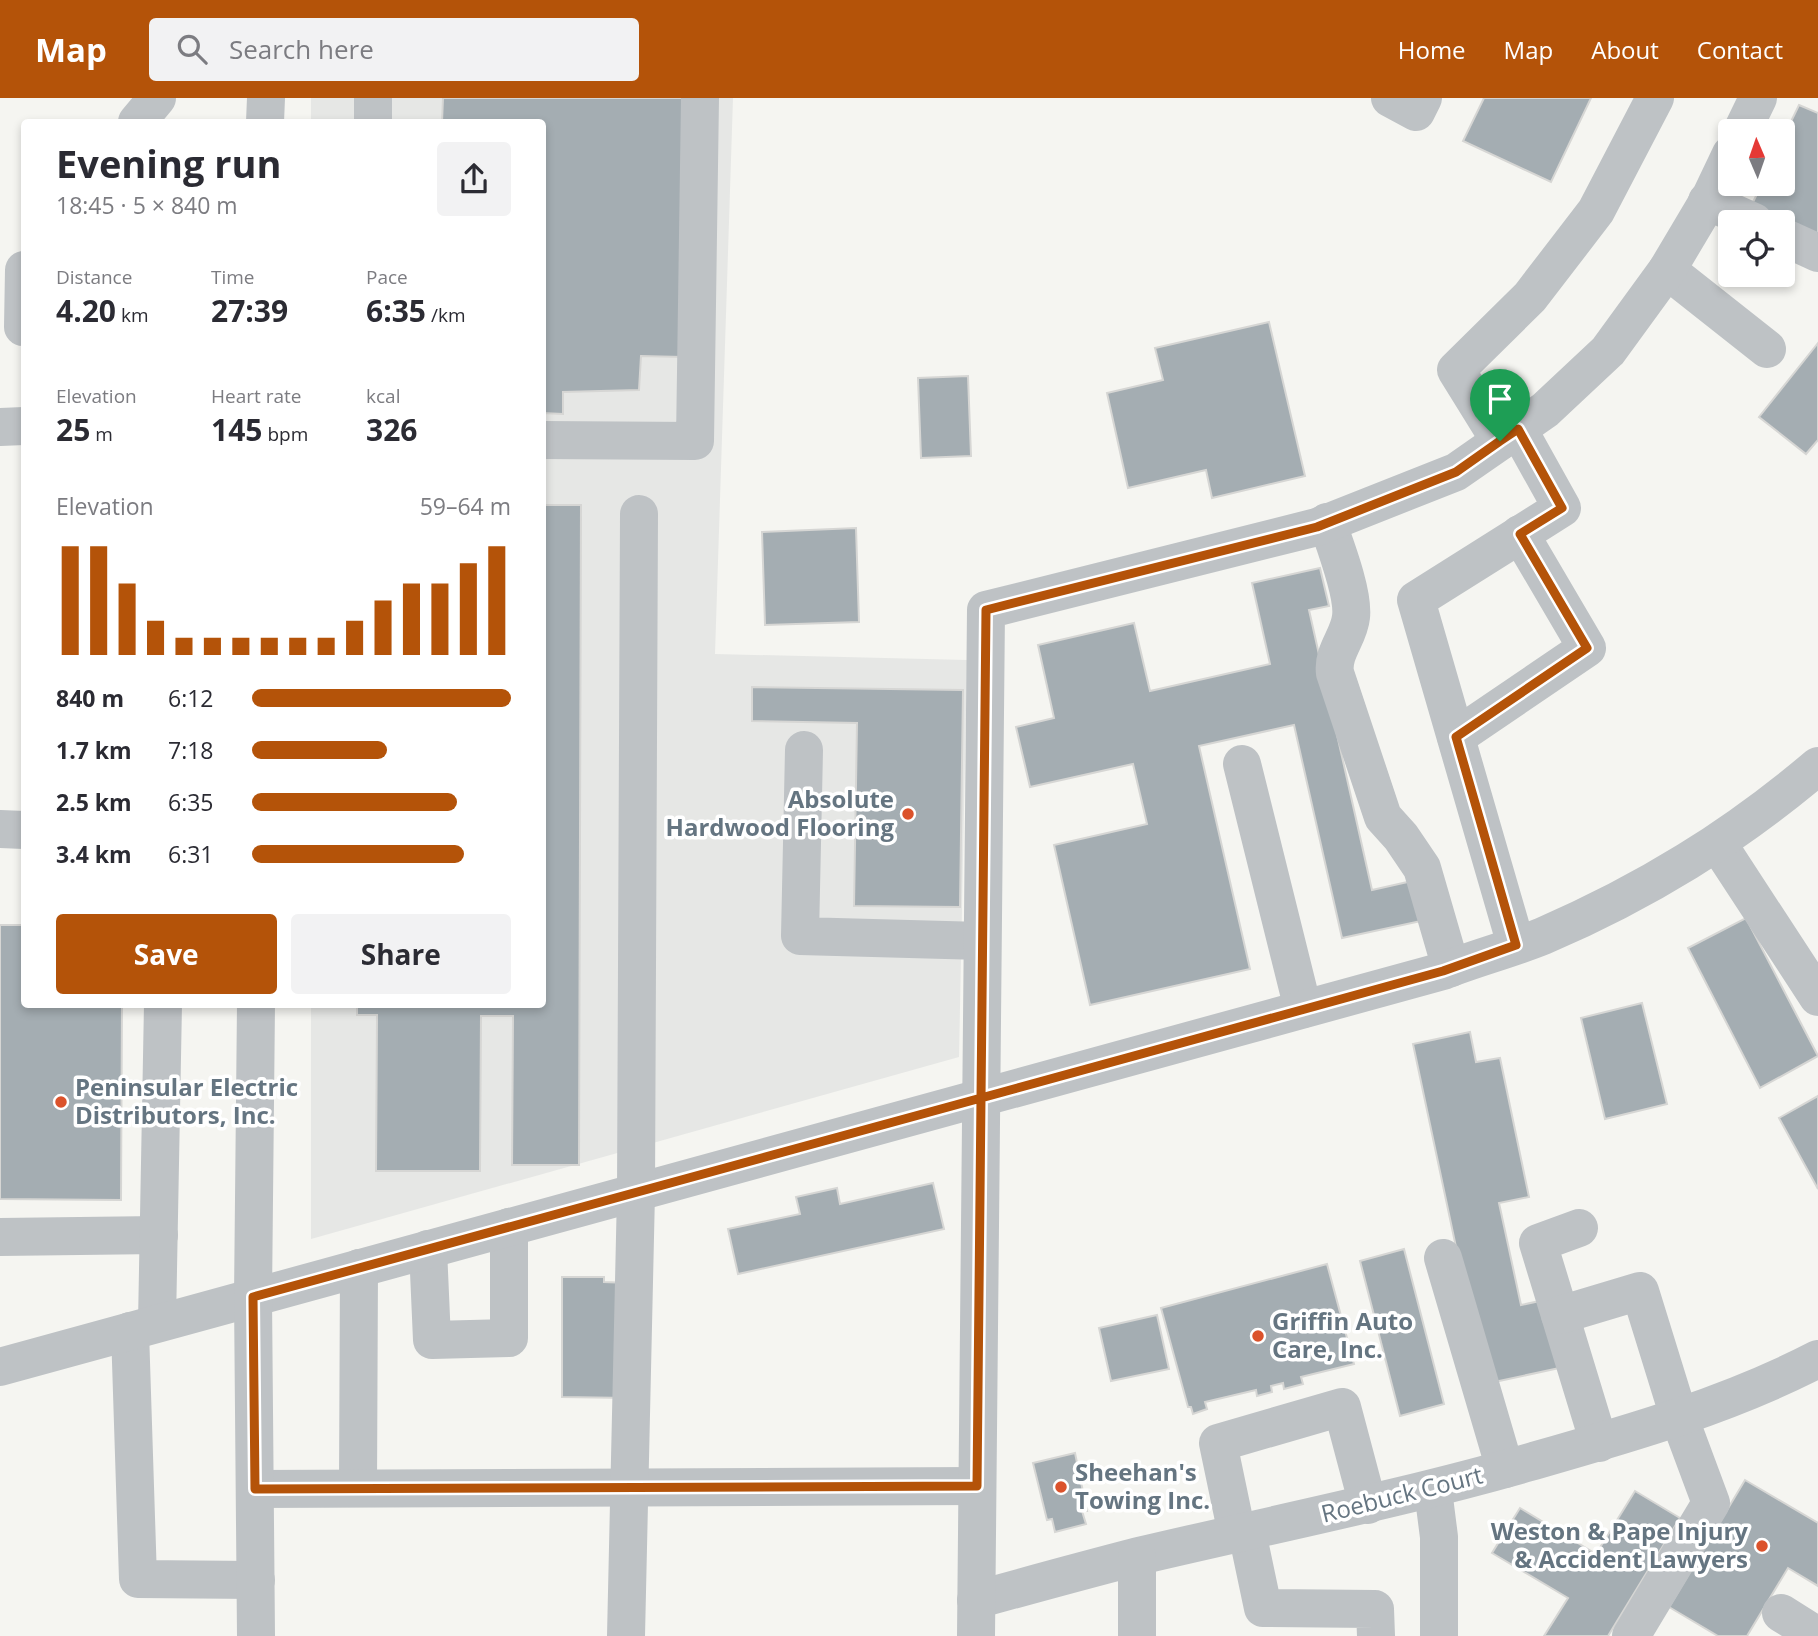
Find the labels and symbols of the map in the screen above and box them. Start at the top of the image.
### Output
north arrow [1718,119,1796,196]
pin [1470,369,1530,441]
place label: Absolute Hardwood Flooring [666,782,894,843]
marker: Absolute Hardwood Flooring [900,806,916,822]
place label: Peninsular Electric Distributors, Inc. [75,1070,298,1131]
marker: Peninsular Electric Distributors, Inc. [53,1094,69,1110]
place label: Griffin Auto Care, Inc. [1272,1304,1413,1365]
marker: Griffin Auto Care, Inc. [1250,1328,1266,1344]
place label: Sheehan's Towing Inc. [1075,1455,1210,1516]
street label: Roebuck Court [1318,1458,1486,1530]
marker: Sheehan's Towing Inc. [1053,1479,1069,1495]
place label: Weston & Pape Injury & Accident Lawyers [1491,1514,1748,1575]
marker: Weston & Pape Injury & Accident Lawyers [1754,1538,1770,1554]

